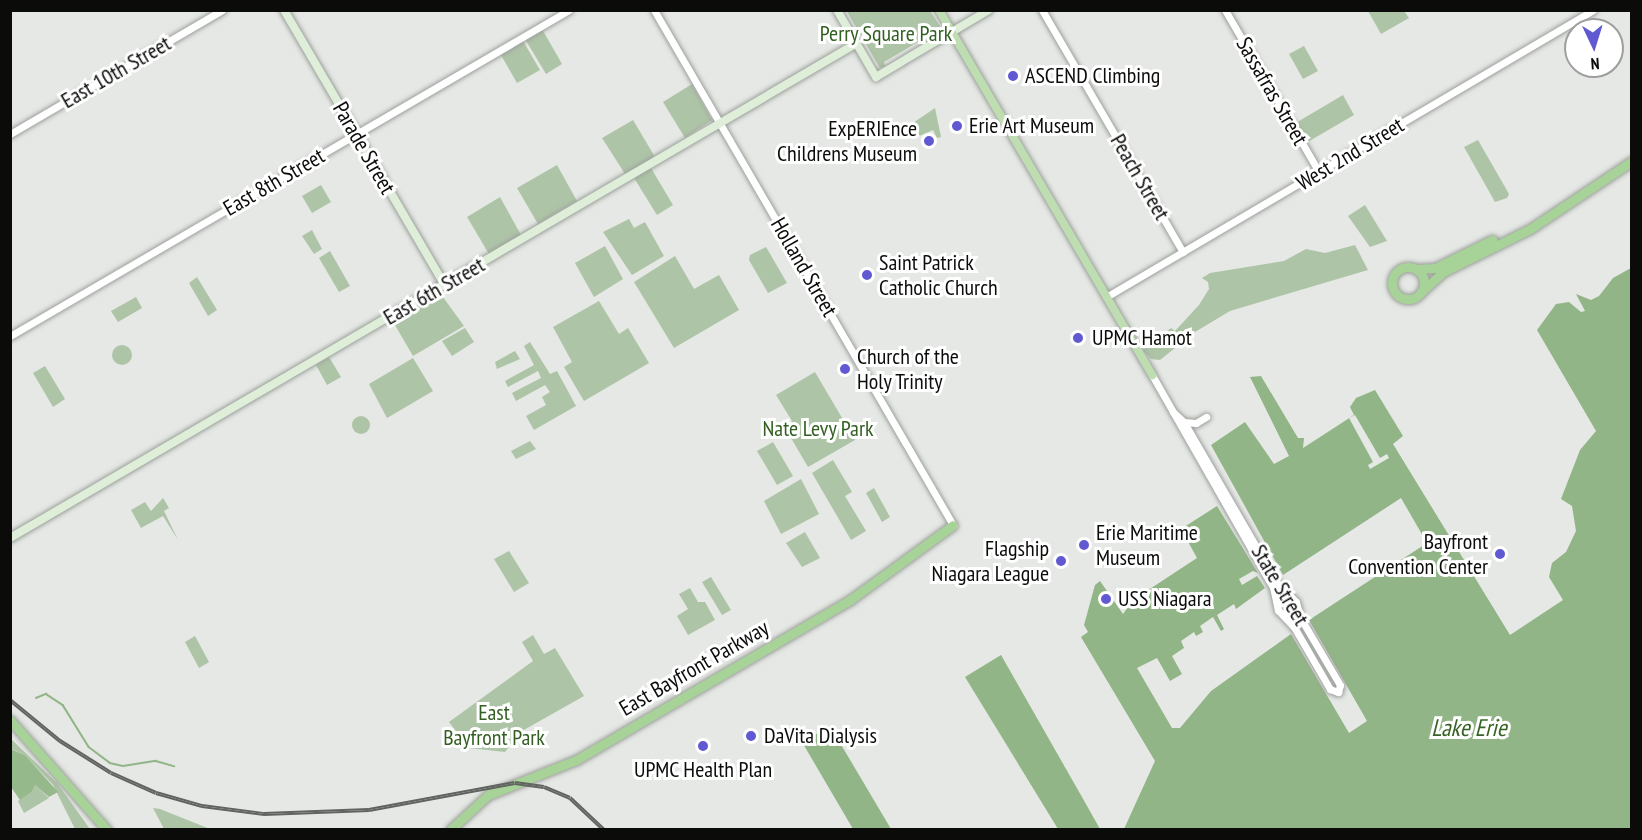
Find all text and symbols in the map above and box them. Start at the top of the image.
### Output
north arrow [1564,18,1624,78]
park label: Perry Square Park [819,21,953,47]
street label: East 10th Street [57,30,175,114]
street label: Sassafras Street [1231,32,1313,150]
text: N [1590,54,1600,74]
place label: ASCEND Climbing [1025,63,1160,89]
marker: ASCEND Climbing [1006,69,1020,83]
street label: Parade Street [327,97,401,199]
street label: West 2nd Street [1292,112,1408,196]
place label: Erie Art Museum [969,113,1095,139]
place label: ExpERIEnce Childrens Museum [777,115,917,166]
marker: Erie Art Museum [950,119,964,133]
street label: Peach Street [1105,129,1175,225]
marker: ExpERIEnce Childrens Museum [922,134,936,148]
street label: East 8th Street [219,143,329,221]
street label: Holland Street [765,213,843,321]
place label: Saint Patrick Catholic Church [879,249,998,300]
street label: East 6th Street [379,252,489,330]
marker: Saint Patrick Catholic Church [860,268,874,282]
place label: UPMC Hamot [1092,325,1193,351]
marker: UPMC Hamot [1069,329,1087,347]
place label: Church of the Holy Trinity [857,343,959,394]
marker: Church of the Holy Trinity [838,362,852,376]
park label: Nate Levy Park [762,416,874,442]
place label: Erie Maritime Museum [1096,519,1198,570]
place label: Bayfront Convention Center [1348,528,1488,580]
place label: Flagship Niagara League [932,535,1049,586]
marker: Erie Maritime Museum [1077,538,1091,552]
street label: State Street [1246,540,1314,630]
marker: Bayfront Convention Center [1493,547,1507,561]
marker: Flagship Niagara League [1054,554,1068,568]
place label: USS Niagara [1118,586,1211,612]
marker: USS Niagara [1099,592,1113,606]
street label: East Bayfront Parkway [615,615,773,721]
park label: East Bayfront Park [443,699,545,750]
water label: Lake Erie [1431,714,1507,742]
place label: DaVita Dialysis [764,723,877,749]
marker: DaVita Dialysis [742,727,760,745]
marker: UPMC Health Plan [694,737,712,755]
place label: UPMC Health Plan [634,757,772,783]

